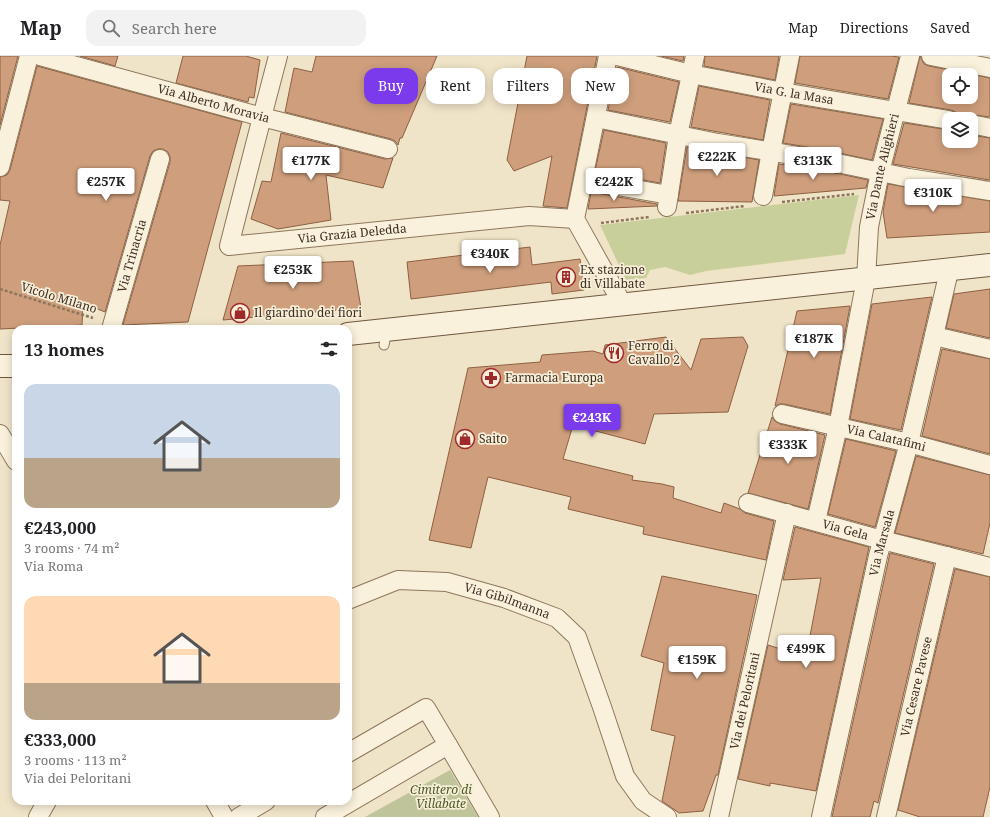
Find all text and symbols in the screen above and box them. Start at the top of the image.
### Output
search box [86,10,366,46]
text: Map [20,15,62,41]
icon: search [100,17,122,39]
text: Search here [132,18,217,38]
text: Map [788,18,818,37]
text: Directions [840,18,908,37]
text: Saved [930,18,970,37]
chip: Buy [364,68,418,104]
chip: Rent [426,68,485,104]
chip: Filters [493,68,563,104]
chip: New [571,68,629,104]
map controls [942,68,978,148]
button: locate [942,68,978,104]
street label: Via G. la Masa [753,78,835,108]
street label: Via Alberto Moravia [156,80,272,127]
street label: Via Dante Alighieri [862,111,903,221]
button: layers [942,112,978,148]
pin: €222K [689,143,745,177]
pin: €177K [283,147,339,181]
text: €222K [698,147,736,165]
pin: €313K [785,147,841,181]
text: €177K [292,151,330,169]
text: €313K [794,151,832,169]
pin: €257K [78,168,134,202]
pin: €242K [586,168,642,202]
text: €257K [87,172,125,190]
text: €242K [595,172,633,190]
pin: €310K [905,179,961,213]
text: €310K [914,183,952,201]
street label: Via Trinacria [113,217,150,294]
street label: Via Grazia Deledda [297,219,408,247]
pin: €340K [462,240,518,274]
text: €340K [471,244,509,262]
pin: €253K [265,256,321,290]
text: €253K [274,260,312,278]
place label: Ex stazione di Villabate [580,261,645,292]
building icon: Ex stazione di Villabate [555,266,577,288]
street label: Vicolo Milano [19,278,99,317]
shop icon: Il giardino dei fiori [229,302,251,324]
place label: Il giardino dei fiori [254,304,362,321]
pin: €187K [786,325,842,359]
text: €187K [795,329,833,347]
place label: Ferro di Cavallo 2 [628,337,680,368]
text: 13 homes [24,338,104,361]
icon: filters [318,338,340,360]
restaurant icon: Ferro di Cavallo 2 [603,342,625,364]
pharmacy icon: Farmacia Europa [480,367,502,389]
place label: Farmacia Europa [505,369,604,386]
pin: €243K [564,404,620,438]
text: €243K [573,408,611,426]
icon: home [146,410,218,482]
street label: Via Calatafimi [845,420,928,455]
shop icon: Saito [454,428,476,450]
place label: Saito [479,430,507,447]
pin: €333K [760,431,816,465]
text: €333K [769,435,807,453]
street label: Via Marsala [865,507,898,578]
street label: Via Gela [820,515,871,544]
text: €243,000 [24,516,96,539]
text: 3 rooms · 74 m² [24,539,119,557]
text: Via Roma [24,557,83,575]
street label: Via Gibilmanna [462,578,553,623]
icon: home [146,622,218,694]
pin: €499K [778,635,834,669]
street label: Via Cesare Pavese [896,635,936,738]
text: €499K [787,639,825,657]
pin: €159K [669,646,725,680]
text: €159K [678,650,716,668]
street label: Via dei Peloritani [725,650,764,751]
text: €333,000 [24,728,96,751]
text: 3 rooms · 113 m² [24,751,127,769]
text: Via dei Peloritani [24,769,131,787]
park label: Cimitero di Villabate [410,781,472,812]

